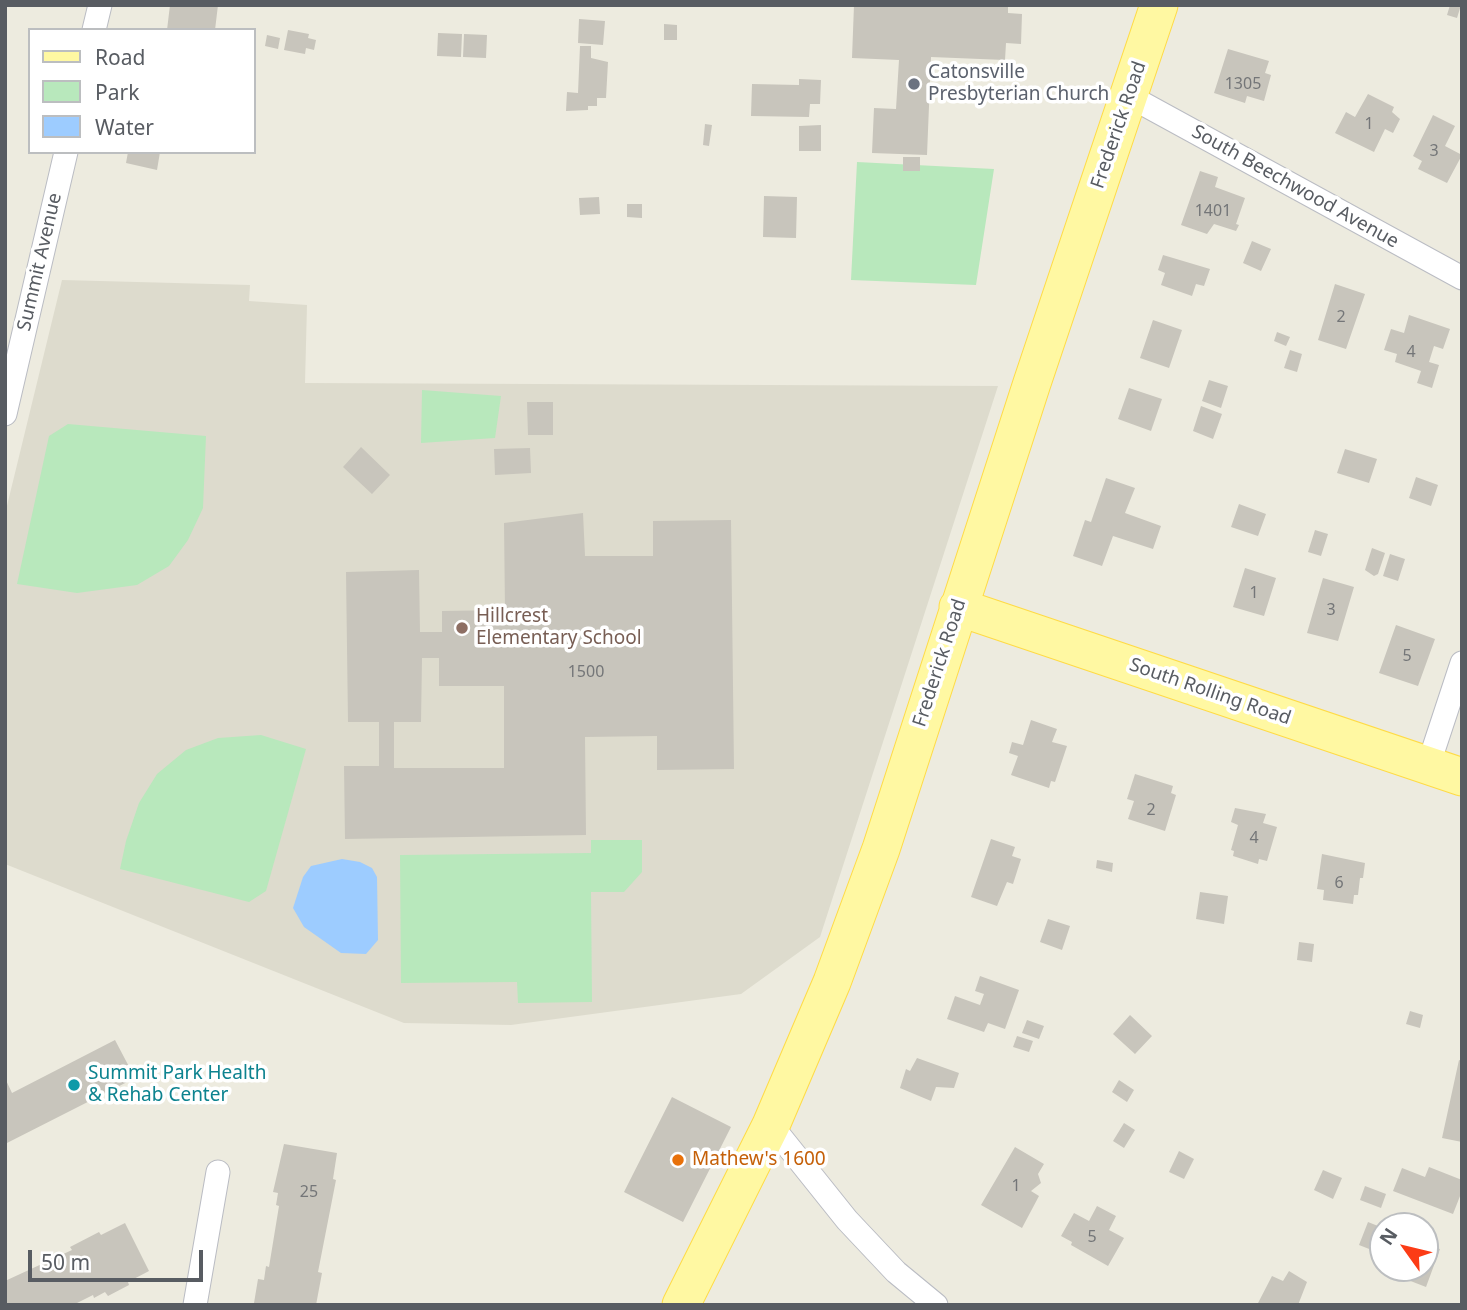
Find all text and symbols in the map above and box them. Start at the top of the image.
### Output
legend [28,28,256,154]
text: Road [95,43,145,71]
street label: Frederick Road [1087,58,1151,192]
place label: Catonsville Presbyterian Church [928,62,1109,106]
house number: 1305 [1225,74,1261,94]
marker: Catonsville Presbyterian Church [906,76,922,92]
text: Park [95,78,139,106]
text: Water [95,113,154,141]
house number: 1 [1364,114,1374,134]
street label: South Beechwood Avenue [1188,121,1402,253]
house number: 3 [1429,141,1439,161]
street label: Summit Avenue [13,191,67,333]
house number: 1401 [1195,201,1231,221]
house number: 2 [1336,307,1346,327]
house number: 4 [1406,342,1416,362]
house number: 1 [1249,583,1259,603]
street label: Frederick Road [909,596,971,730]
house number: 3 [1326,600,1336,620]
place label: Hillcrest Elementary School [476,606,642,650]
marker: Hillcrest Elementary School [454,620,470,636]
house number: 5 [1402,646,1412,666]
street label: South Rolling Road [1126,654,1294,730]
house number: 1500 [568,662,604,682]
house number: 2 [1146,800,1156,820]
house number: 4 [1249,828,1259,848]
house number: 6 [1334,873,1344,893]
place label: Summit Park Health & Rehab Center [88,1063,266,1107]
marker: Summit Park Health & Rehab Center [66,1077,82,1093]
place label: Mathew's 1600 [692,1149,826,1171]
marker: Mathew's 1600 [670,1152,686,1168]
house number: 1 [1011,1176,1021,1196]
house number: 25 [300,1182,318,1202]
north arrow [1369,1212,1439,1282]
text: N [1373,1223,1403,1250]
house number: 5 [1087,1227,1097,1247]
scale bar [32,1236,206,1280]
text: 50 m [41,1248,90,1276]

